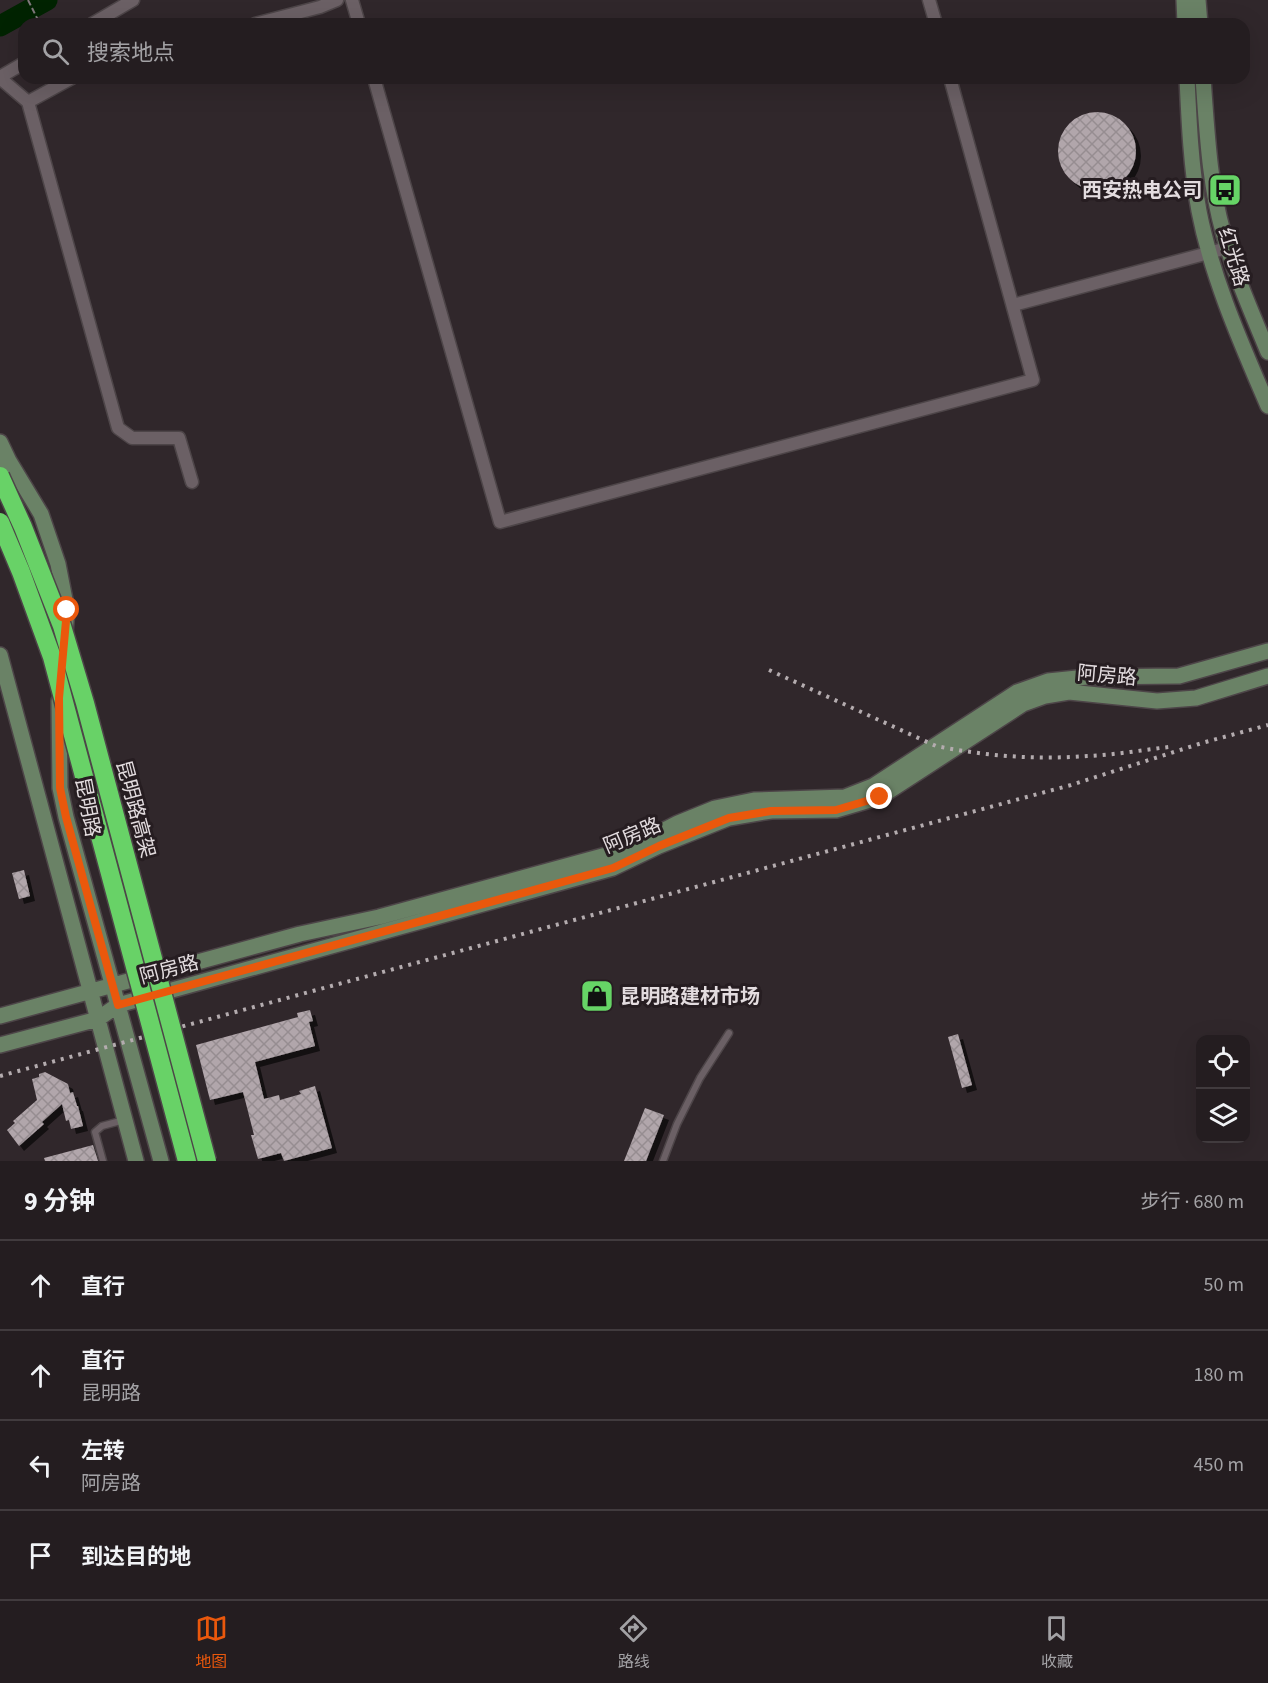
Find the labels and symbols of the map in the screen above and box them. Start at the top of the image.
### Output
bus stop icon: 西安热电公司 [1207,172,1243,208]
place label: 西安热电公司 [1082,177,1202,205]
street label: 红光路 [1211,225,1255,290]
route start [53,596,79,622]
street label: 阿房路 [1076,659,1138,693]
street label: 昆明路高架 [109,757,161,861]
street label: 昆明路 [68,775,106,839]
route end [866,783,892,809]
street label: 阿房路 [599,811,665,861]
street label: 阿房路 [137,949,202,991]
shop icon: 昆明路建材市场 [579,978,615,1014]
place label: 昆明路建材市场 [620,983,760,1011]

